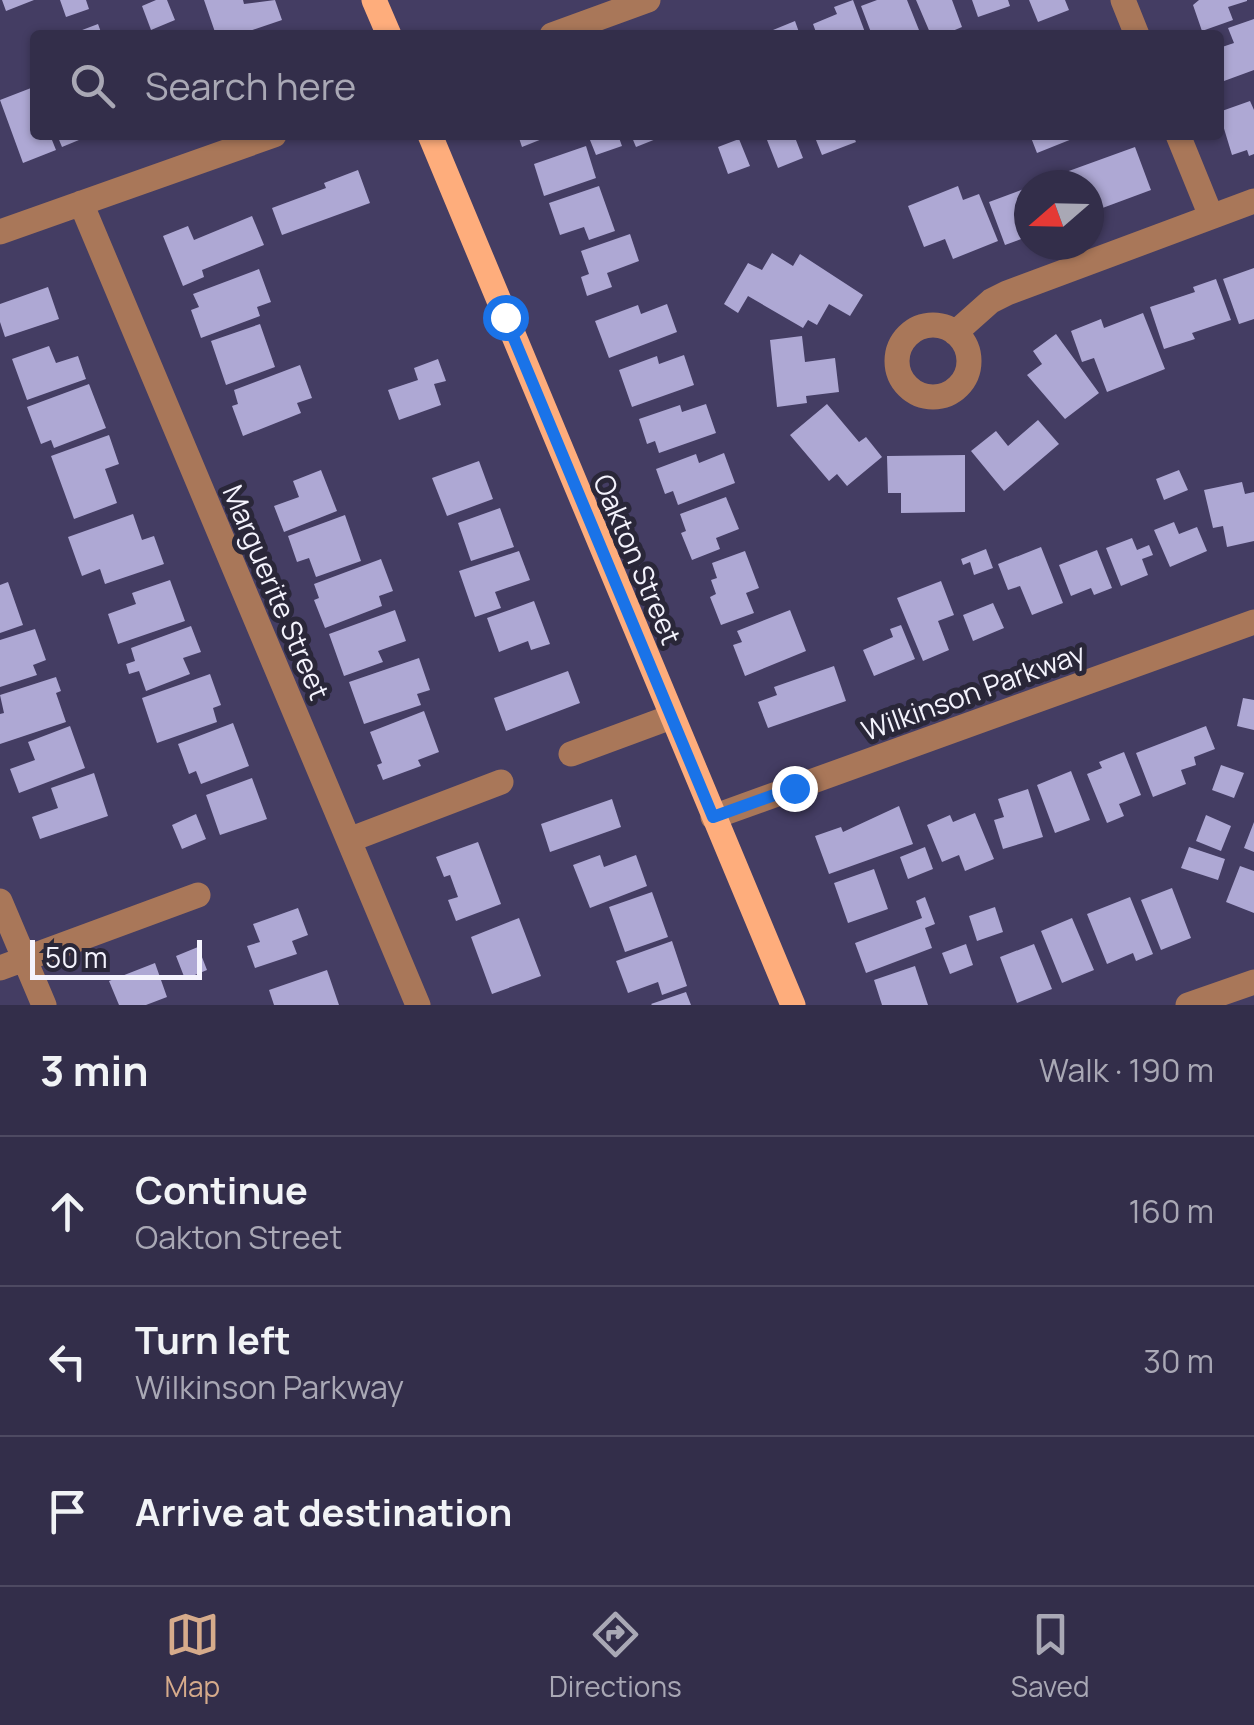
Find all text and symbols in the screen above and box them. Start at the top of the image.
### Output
search box [30,30,1224,140]
icon: search [65,58,120,113]
text: Search here [145,59,356,111]
north arrow [1014,170,1104,260]
route start [483,295,529,341]
street label: Oakton Street [585,468,691,650]
street label: Marguerite Street [215,479,339,705]
street label: Wilkinson Parkway [856,633,1090,749]
route end [772,766,818,812]
scale bar [30,935,202,980]
text: 50 m [45,938,108,976]
text: 3 min [40,1041,149,1099]
text: Walk · 190 m [1039,1048,1214,1092]
text: Continue [135,1163,308,1215]
icon: ahead [40,1184,95,1239]
text: 160 m [1129,1189,1214,1233]
text: Oakton Street [135,1215,342,1259]
text: Turn left [135,1313,291,1365]
icon: left [40,1334,95,1389]
text: 30 m [1143,1339,1214,1383]
text: Wilkinson Parkway [135,1365,404,1409]
icon: arrive [40,1484,95,1539]
text: Arrive at destination [135,1485,512,1537]
tab: Map [164,1607,220,1705]
tab: Directions [549,1607,682,1705]
tab: Saved [1011,1607,1090,1705]

